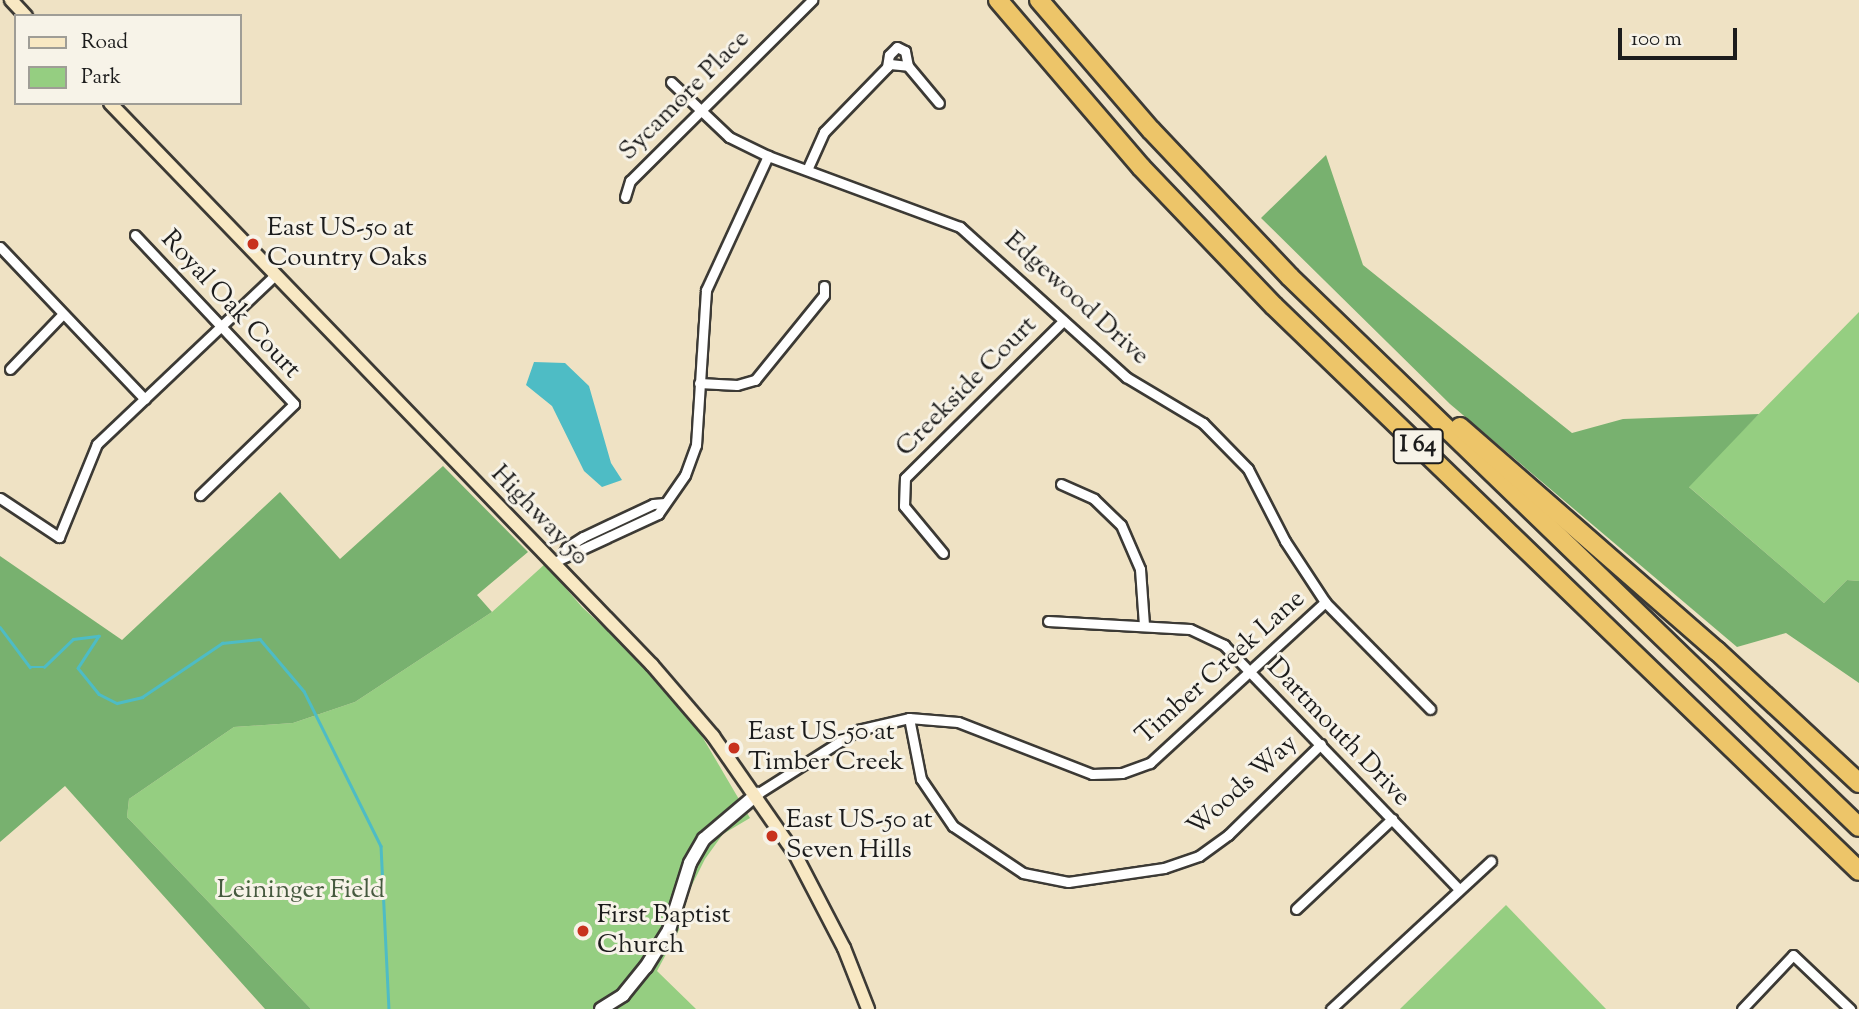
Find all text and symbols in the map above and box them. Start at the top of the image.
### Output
legend [14,14,242,105]
scale bar [1621,14,1740,58]
street label: Sycamore Place [613,24,757,168]
text: 100 m [1631,25,1682,55]
text: Road [81,28,128,58]
text: Park [81,63,121,93]
place label: East US-50 at Country Oaks [267,213,427,274]
street label: Royal Oak Court [153,224,307,386]
street label: Edgewood Drive [997,226,1155,372]
marker: East US-50 at Country Oaks [245,236,261,252]
street label: Creekside Court [890,310,1044,464]
road number: I 64 [1392,426,1444,466]
street label: Highway 50 [483,459,595,573]
street label: Timber Creek Lane [1130,584,1312,752]
street label: Dartmouth Drive [1260,653,1416,813]
place label: East US-50 at Timber Creek [748,717,904,778]
street label: Woods Way [1182,729,1304,843]
marker: East US-50 at Timber Creek [726,740,742,756]
place label: East US-50 at Seven Hills [786,805,933,866]
marker: East US-50 at Seven Hills [764,828,780,844]
park label: Leininger Field [217,875,385,907]
place label: First Baptist Church [597,900,730,962]
marker: First Baptist Church [575,923,591,939]

